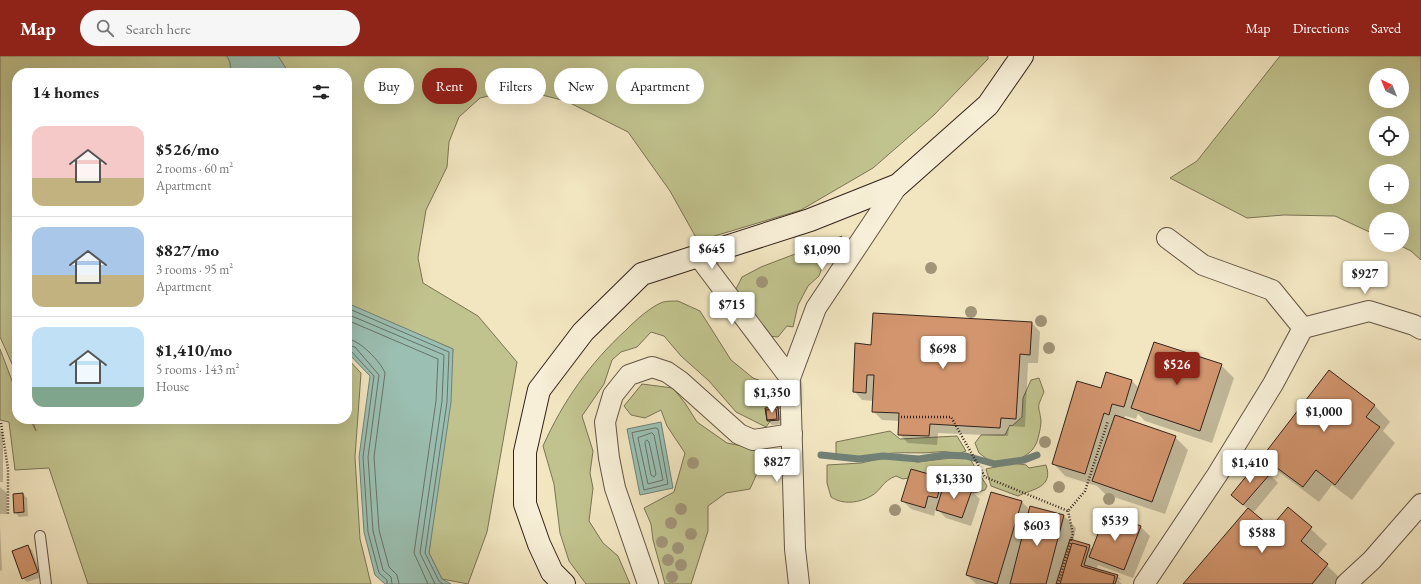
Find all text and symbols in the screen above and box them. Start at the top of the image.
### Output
search box [80,10,360,46]
text: Map [20,16,56,41]
icon: search [94,17,116,39]
text: Search here [126,19,191,38]
text: Map [1245,19,1271,37]
text: Directions [1293,19,1349,37]
text: Saved [1371,19,1401,37]
chip: Buy [364,68,414,104]
chip: Rent [422,68,477,104]
chip: Filters [485,68,546,104]
chip: New [554,68,608,104]
chip: Apartment [616,68,704,104]
north arrow [1369,68,1409,108]
map controls [1369,68,1409,252]
text: 14 homes [32,81,99,103]
icon: filters [310,81,332,103]
button: locate [1369,116,1409,156]
text: $526/mo [156,138,219,160]
icon: home [64,142,112,190]
text: 2 rooms · 60 m² [156,160,233,177]
button: + [1369,164,1409,204]
text: Apartment [156,177,211,194]
button: − [1369,212,1409,252]
pin: $645 [688,236,736,270]
pin: $1,090 [789,237,855,271]
text: $827/mo [156,239,219,261]
text: $645 [699,240,725,257]
text: $1,090 [804,241,840,258]
icon: home [64,243,112,291]
text: 3 rooms · 95 m² [156,261,233,278]
pin: $927 [1341,261,1389,295]
text: $927 [1352,265,1378,282]
text: Apartment [156,278,211,295]
pin: $715 [708,292,756,326]
text: $715 [719,296,745,313]
pin: $698 [919,336,967,370]
text: $1,410/mo [156,339,232,361]
text: $698 [930,340,956,357]
icon: home [64,343,112,391]
pin: $526 [1153,352,1201,386]
text: $526 [1164,356,1190,373]
text: 5 rooms · 143 m² [156,361,240,378]
text: House [156,378,189,395]
pin: $1,350 [739,380,805,414]
text: $1,350 [754,384,790,401]
pin: $1,000 [1291,399,1357,433]
text: $1,000 [1306,403,1342,420]
pin: $827 [753,449,801,483]
pin: $1,410 [1217,450,1283,484]
text: $827 [764,453,790,470]
text: $1,410 [1232,454,1268,471]
pin: $1,330 [921,466,987,500]
text: $1,330 [936,470,972,487]
pin: $539 [1091,508,1139,542]
text: $539 [1102,512,1128,529]
pin: $603 [1013,513,1061,547]
text: $603 [1024,517,1050,534]
pin: $588 [1238,520,1286,554]
text: $588 [1249,524,1275,541]

